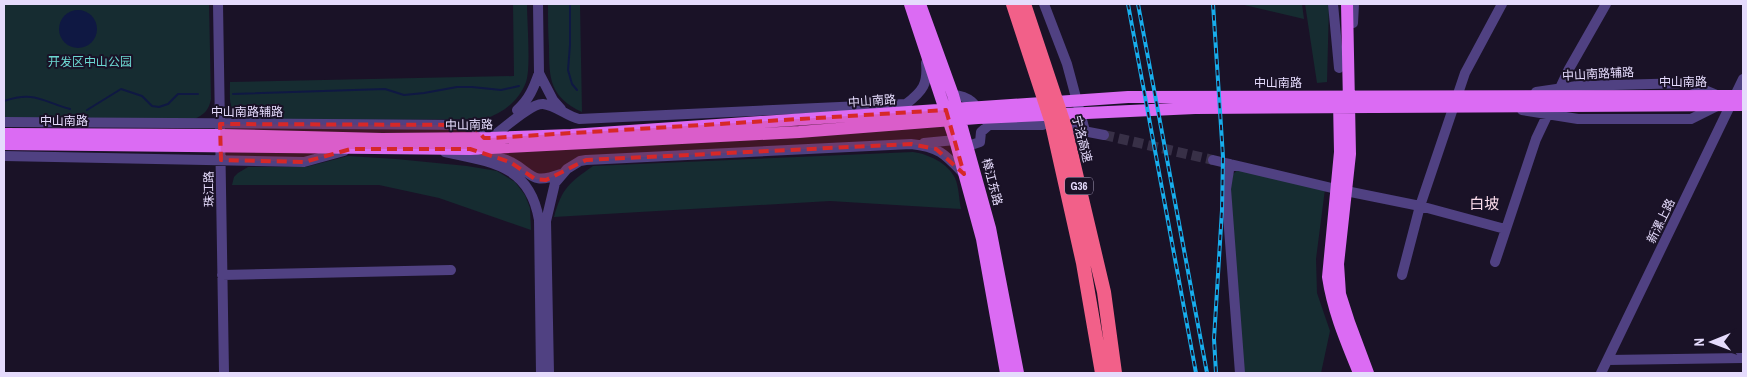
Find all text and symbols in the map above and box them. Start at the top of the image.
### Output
park label: 开发区中山公园 [48,54,132,70]
street label: 中山南路辅路 [1562,64,1634,84]
street label: 中山南路 [1659,74,1707,90]
street label: 中山南路 [1254,75,1302,91]
street label: 中山南路 [847,91,897,111]
street label: 中山南路辅路 [211,104,283,120]
street label: 中山南路 [40,113,88,129]
street label: 宁洛高速 [1068,114,1096,164]
street label: 中山南路 [445,117,493,133]
street label: 樟江东路 [978,157,1006,207]
street label: 珠江路 [201,171,217,207]
road number: G36 [1065,178,1093,195]
district label: 白坡 [1469,193,1499,214]
street label: 新漯上路 [1643,196,1679,246]
north arrow [1687,317,1737,367]
text: N [1690,338,1708,347]

